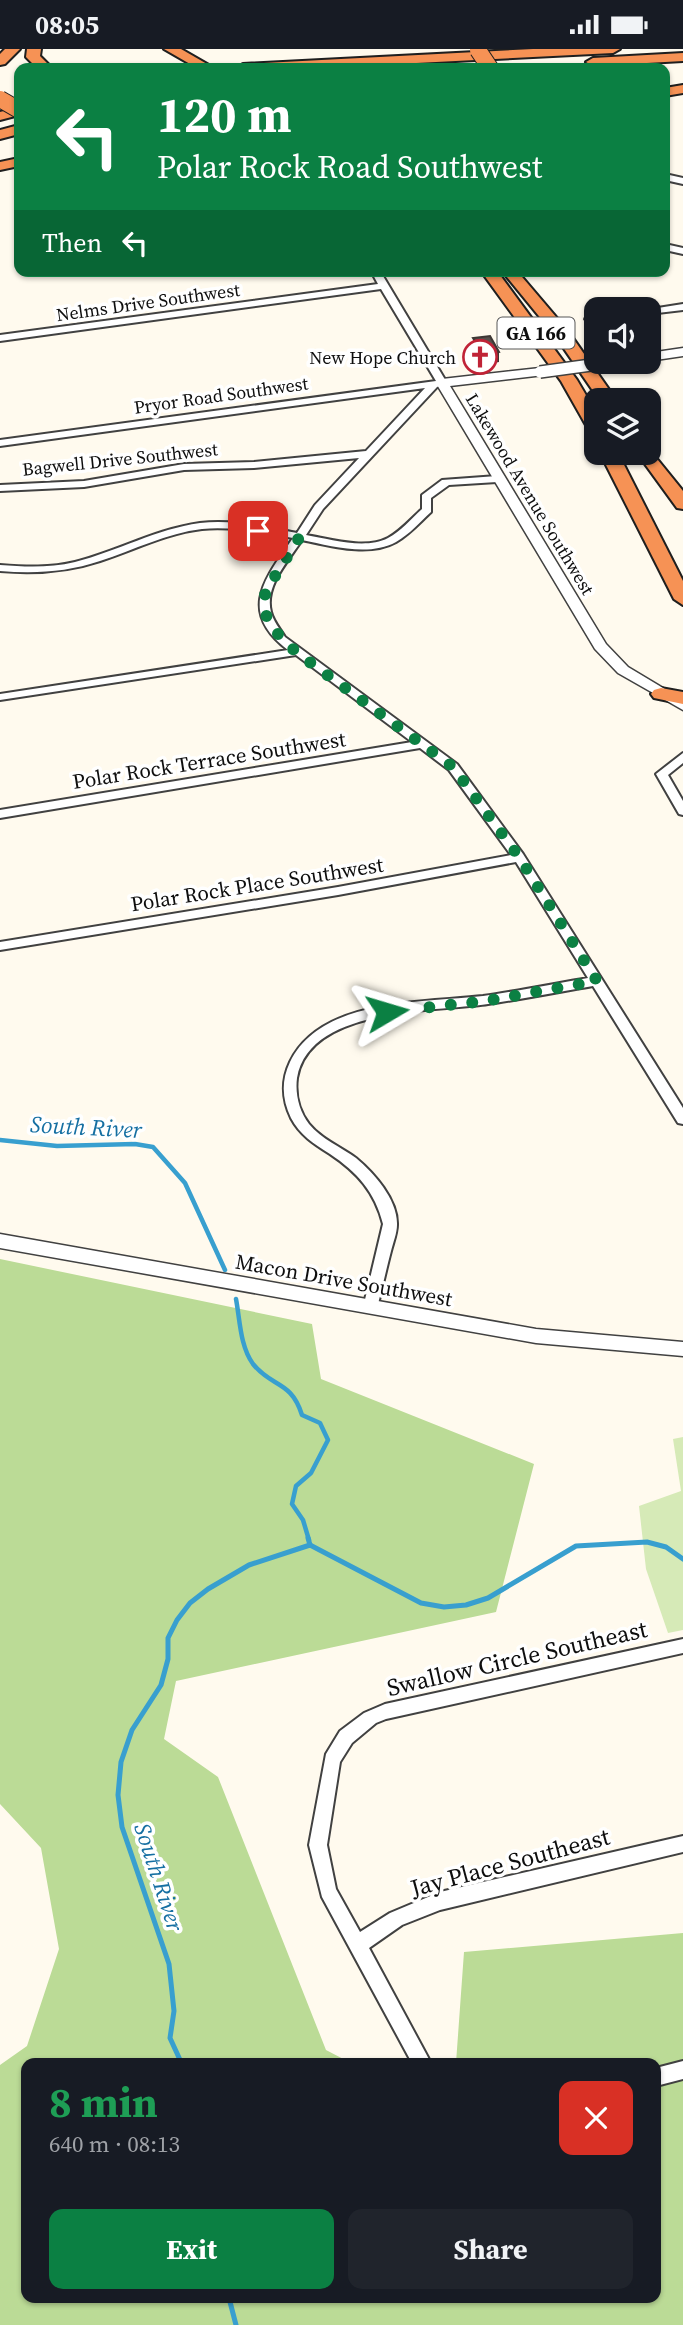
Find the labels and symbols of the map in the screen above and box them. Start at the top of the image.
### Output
street label: Nelms Drive Southwest [55,277,241,327]
road number: GA 166 [498,317,574,349]
church icon: New Hope Church [461,338,499,376]
place label: New Hope Church [309,345,456,370]
street label: Pryor Road Southwest [132,370,310,420]
street label: Lakewood Avenue Southwest [460,389,600,600]
street label: Bagwell Drive Southwest [21,436,219,482]
pin [228,501,288,561]
street label: Polar Rock Terrace Southwest [70,724,348,796]
street label: Polar Rock Place Southwest [129,850,386,918]
position arrow [350,975,424,1049]
water label: South River [29,1108,143,1146]
street label: Macon Drive Southwest [233,1247,455,1313]
street label: Swallow Circle Southeast [384,1612,650,1704]
water label: South River [127,1819,192,1936]
street label: Jay Place Southeast [406,1819,613,1905]

